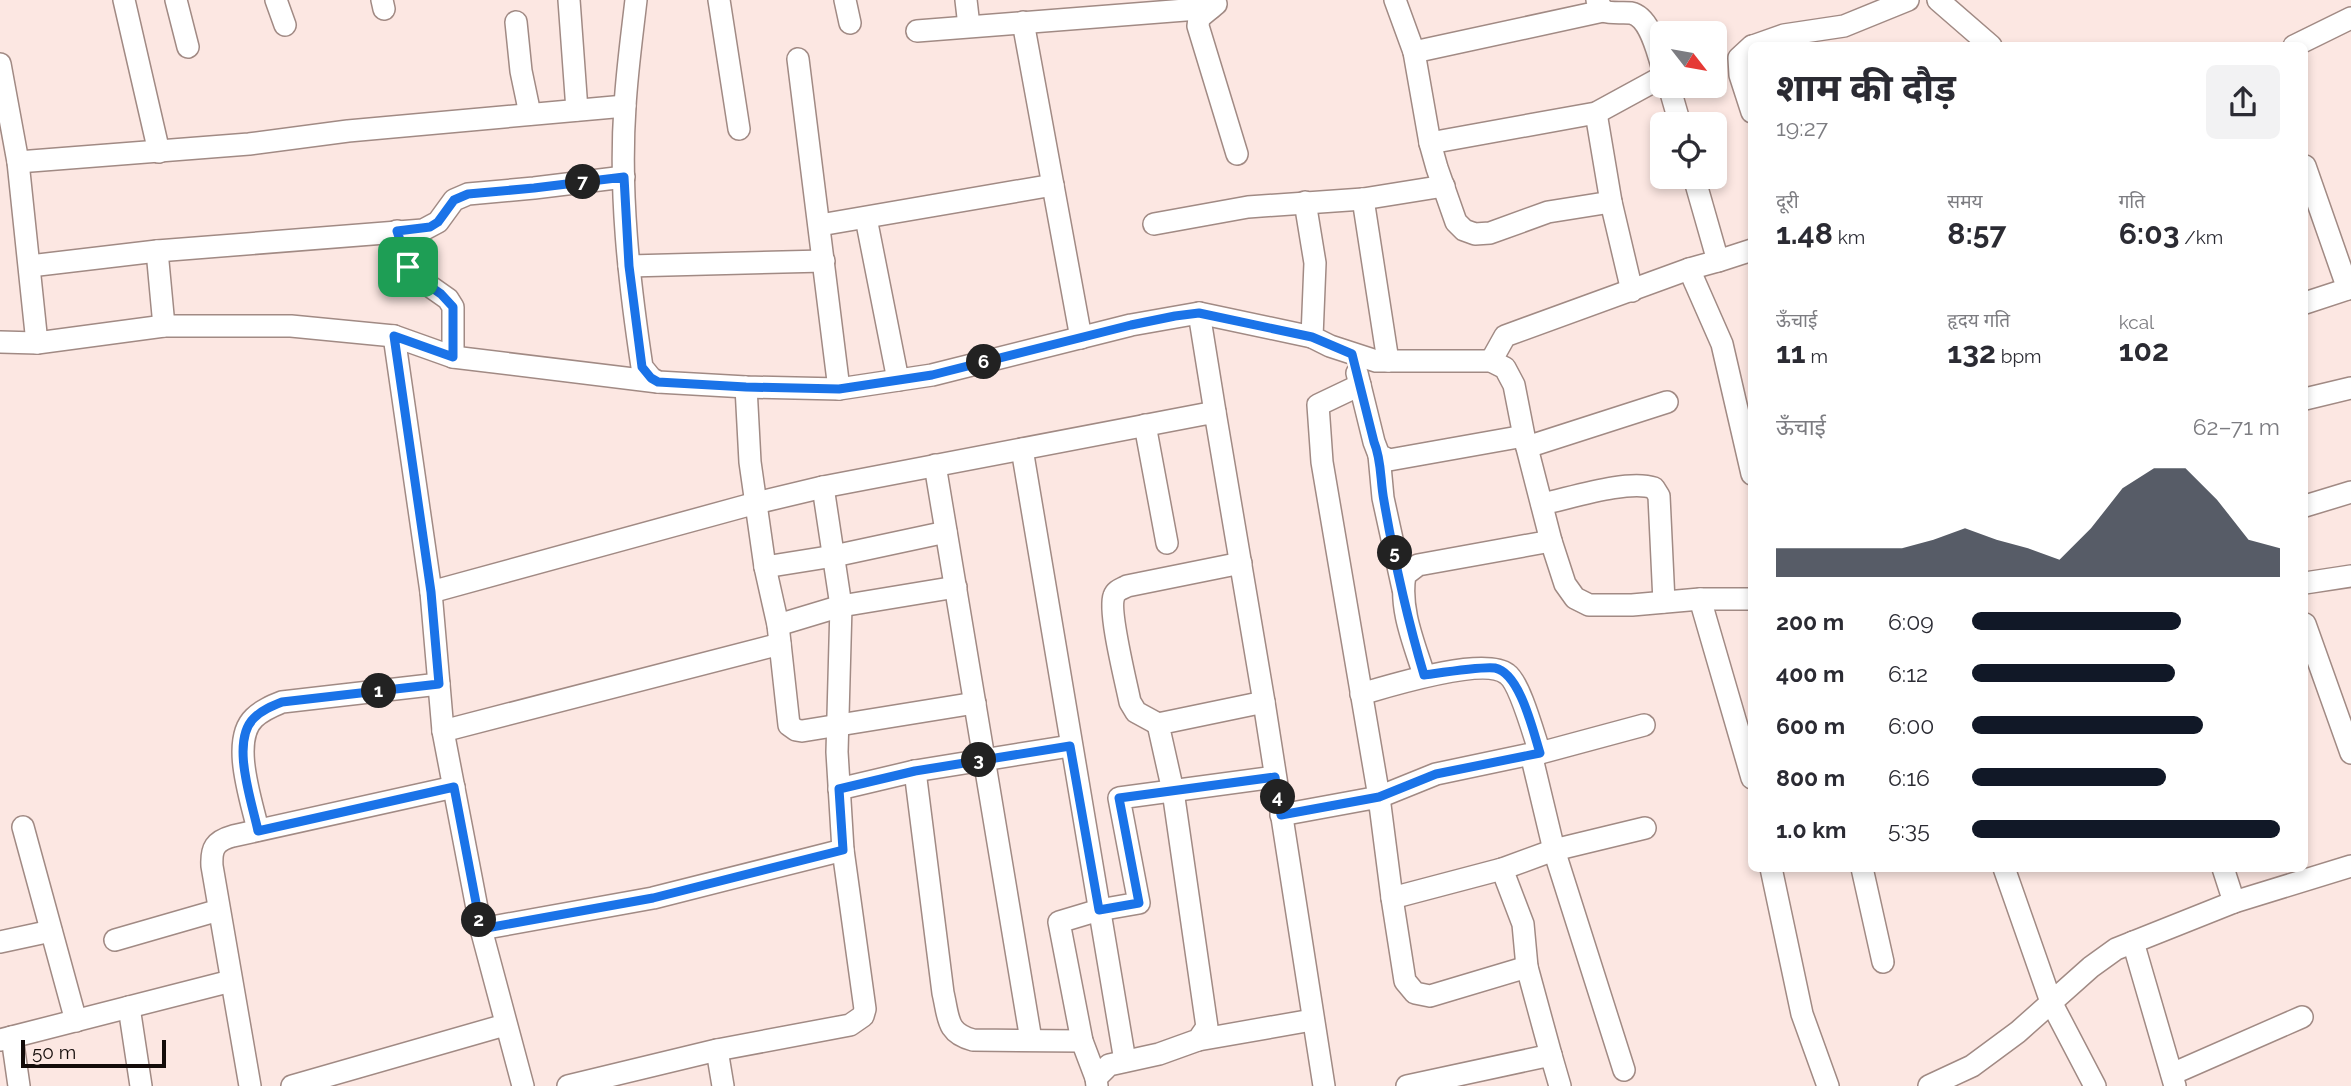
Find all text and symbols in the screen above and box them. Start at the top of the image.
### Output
north arrow [1650,21,1727,98]
map controls [1650,21,1727,189]
text: शाम की दौड़ [1776,65,1956,110]
button: share [2206,65,2280,139]
button: locate [1650,112,1727,189]
text: 19:27 [1776,114,1828,141]
pin: 7 [566,164,600,200]
text: 7 [577,170,588,192]
text: दूरी [1776,190,1799,212]
text: समय [1947,190,1983,212]
text: गति [2119,190,2145,212]
text: 1.48 [1776,216,1833,251]
text: 8:57 [1947,216,2006,251]
text: 6:03 [2119,216,2179,251]
text: km [1833,226,1865,248]
text: /km [2179,226,2223,248]
pin [378,237,438,297]
icon: arrive [389,248,427,286]
text: ऊँचाई [1776,309,1817,331]
text: हृदय गति [1947,309,2010,331]
text: kcal [2119,311,2154,333]
text: 102 [2119,333,2169,368]
text: 11 [1776,335,1806,370]
text: 132 [1947,335,1996,370]
pin: 6 [967,344,1002,380]
text: m [1806,345,1828,367]
text: bpm [1996,345,2042,367]
text: 6 [978,350,989,372]
text: ऊँचाई [1776,413,1826,440]
text: 62–71 m [2193,413,2280,440]
pin: 5 [1378,536,1412,570]
text: 5 [1389,541,1400,563]
text: 200 m [1776,608,1844,635]
text: 6:09 [1888,608,1934,635]
text: 400 m [1776,660,1844,687]
text: 6:12 [1888,660,1928,687]
pin: 1 [362,674,396,708]
text: 1 [374,679,383,701]
text: 600 m [1776,712,1845,739]
text: 6:00 [1888,712,1934,739]
pin: 3 [962,742,996,778]
text: 3 [973,748,984,770]
text: 800 m [1776,764,1845,791]
text: 6:16 [1888,764,1930,791]
pin: 4 [1260,780,1296,814]
text: 4 [1272,785,1283,807]
text: 1.0 km [1776,816,1846,843]
text: 5:35 [1888,816,1930,843]
pin: 2 [462,902,496,937]
text: 2 [473,908,484,930]
scale bar [21,1037,166,1069]
text: 50 m [32,1041,76,1063]

